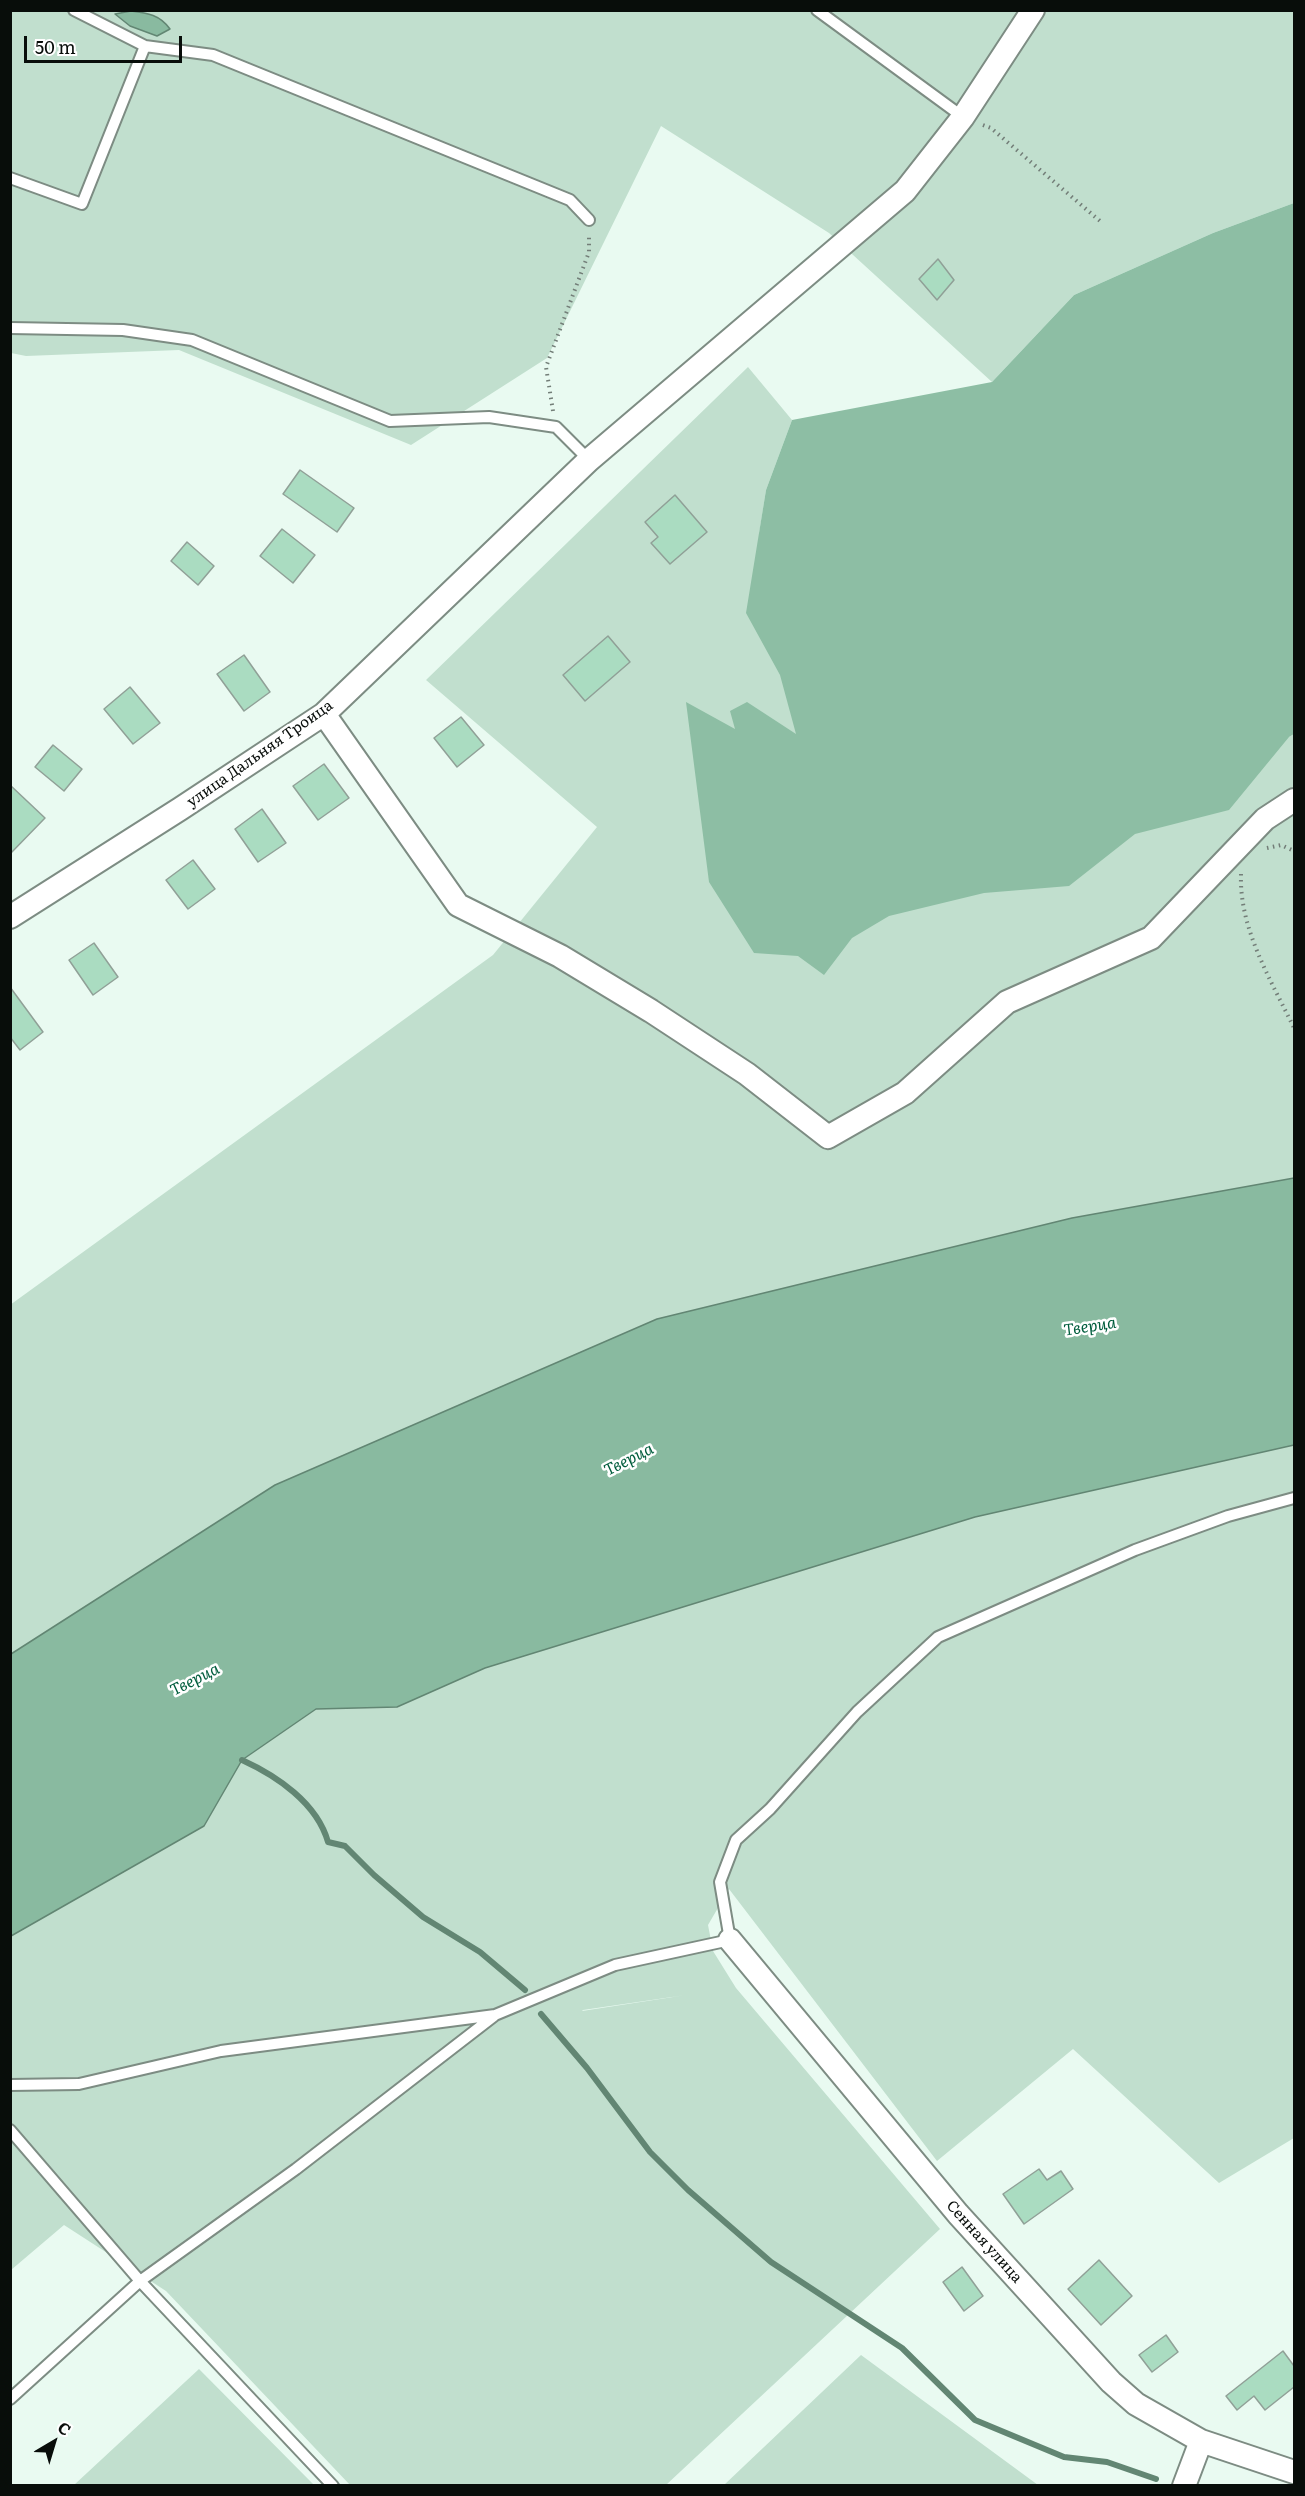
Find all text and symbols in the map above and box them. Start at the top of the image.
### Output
scale bar [27,24,184,62]
text: 50 m [35,33,76,60]
street label: улица Дальняя Троица [184,697,336,811]
water label: Тверца [1063,1313,1117,1341]
water label: Тверца [601,1440,657,1480]
water label: Тверца [167,1660,223,1700]
street label: Сенная улица [942,2197,1026,2287]
north arrow [24,2412,84,2472]
text: С [53,2415,77,2441]

